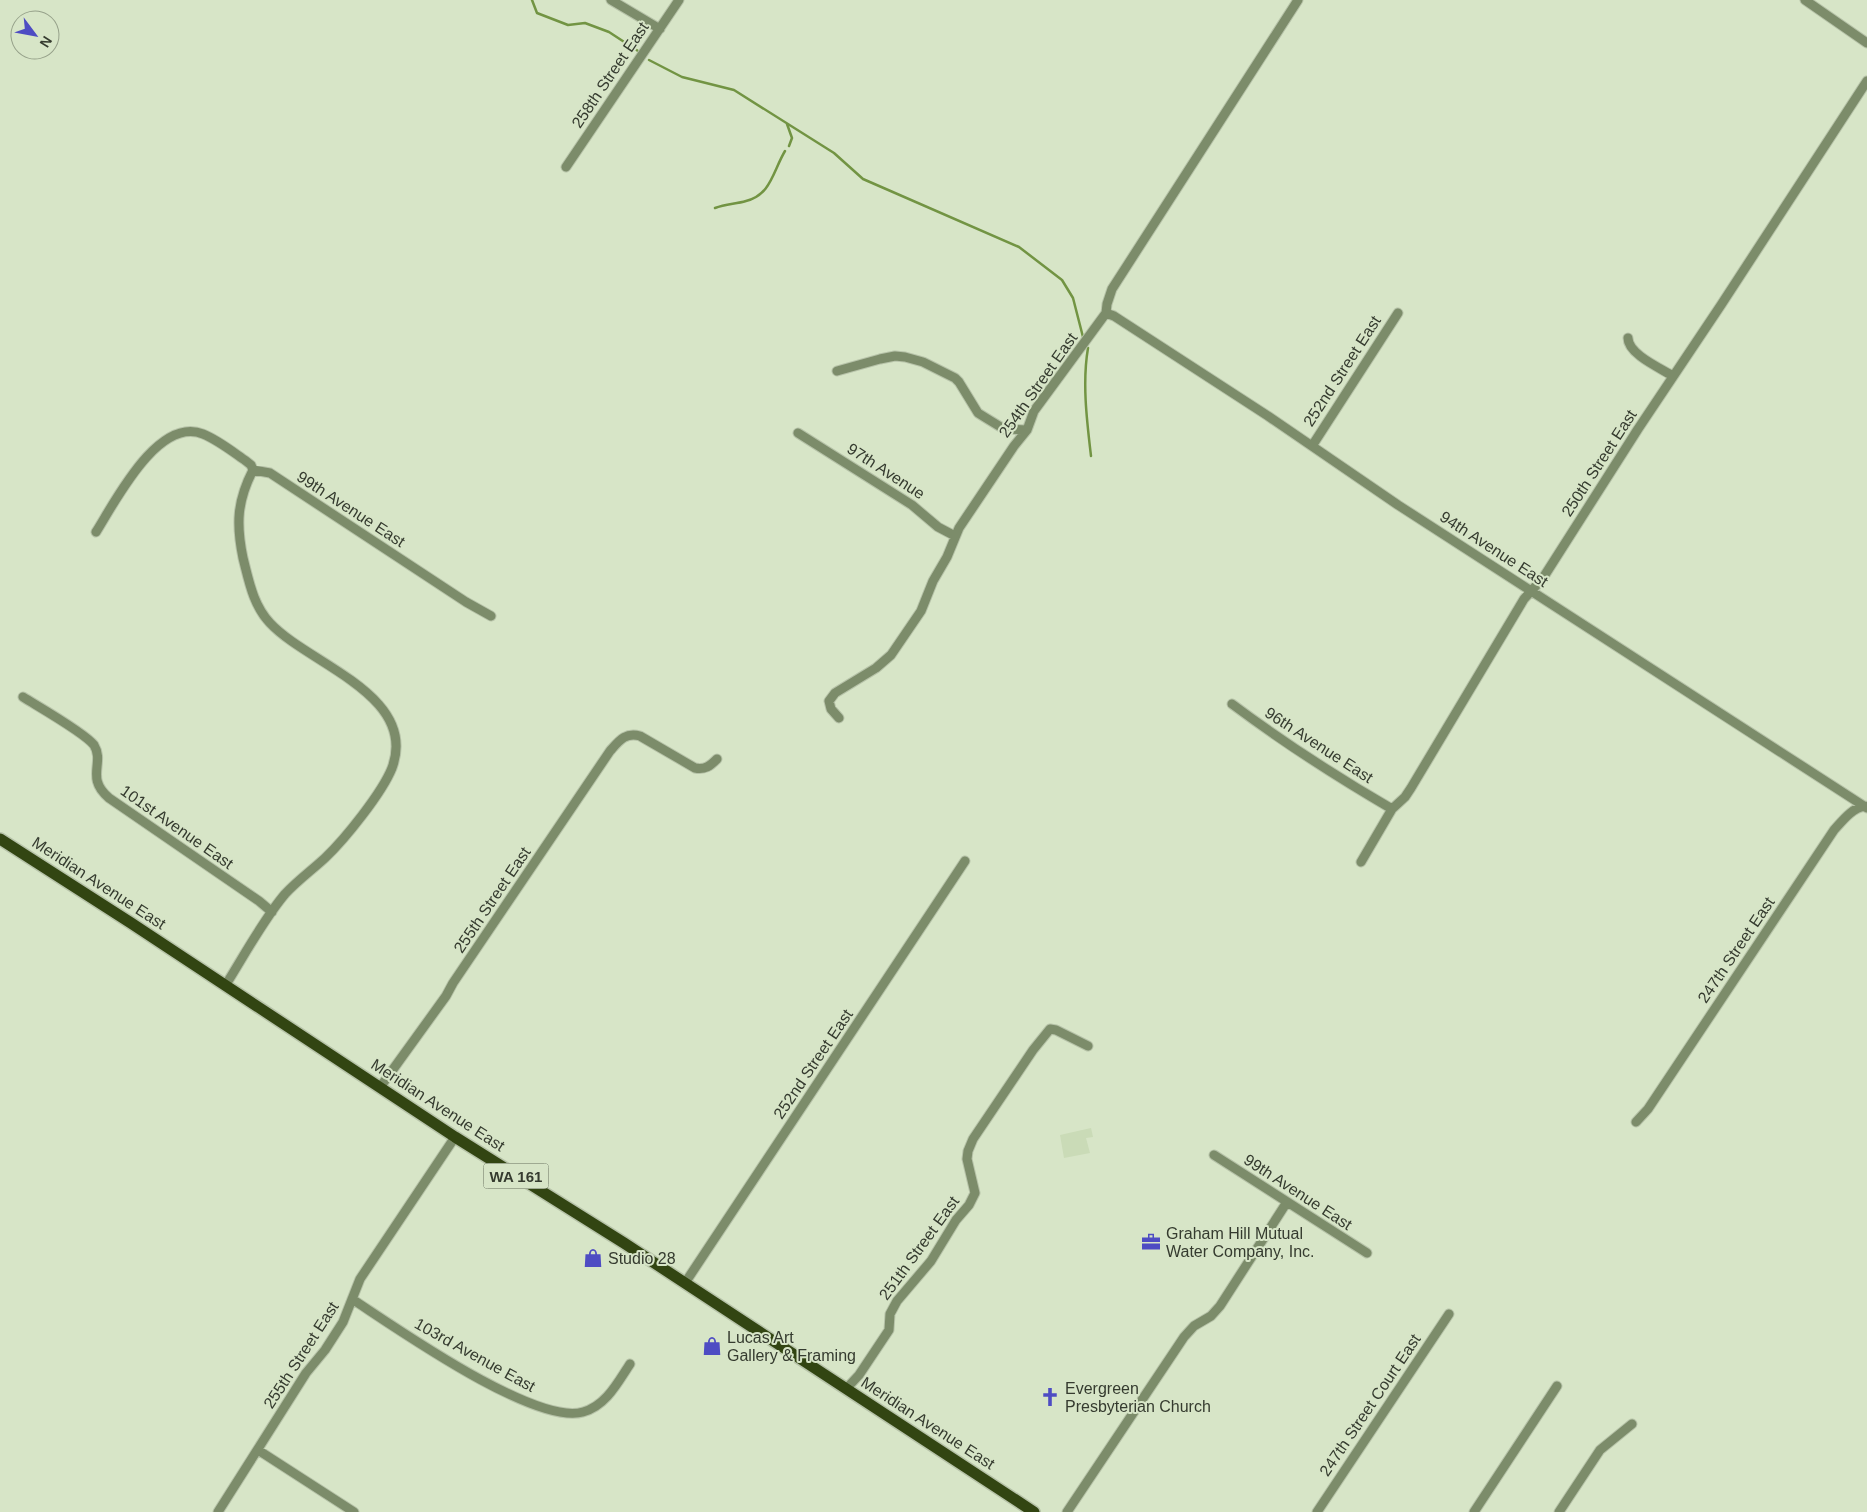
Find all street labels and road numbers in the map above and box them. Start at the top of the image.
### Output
street label: 258th Street East [568,19,652,131]
street label: 252nd Street East [1300,312,1384,429]
street label: 254th Street East [996,329,1081,441]
street label: 250th Street East [1558,406,1640,519]
street label: 97th Avenue [844,440,928,502]
street label: 99th Avenue East [294,468,409,551]
street label: 94th Avenue East [1437,508,1552,591]
street label: 96th Avenue East [1262,704,1377,787]
street label: 101st Avenue East [118,782,237,872]
street label: Meridian Avenue East [29,834,169,933]
street label: 255th Street East [450,844,534,956]
street label: 247th Street East [1694,894,1778,1006]
street label: 252nd Street East [770,1006,856,1122]
street label: Meridian Avenue East [368,1056,508,1155]
street label: 99th Avenue East [1241,1151,1356,1234]
road number: WA 161 [484,1164,548,1188]
street label: 251th Street East [876,1193,963,1303]
street label: 255th Street East [260,1298,342,1411]
street label: 103rd Avenue East [412,1315,539,1395]
street label: 247th Street Court East [1316,1330,1424,1479]
street label: Meridian Avenue East [858,1374,998,1473]

